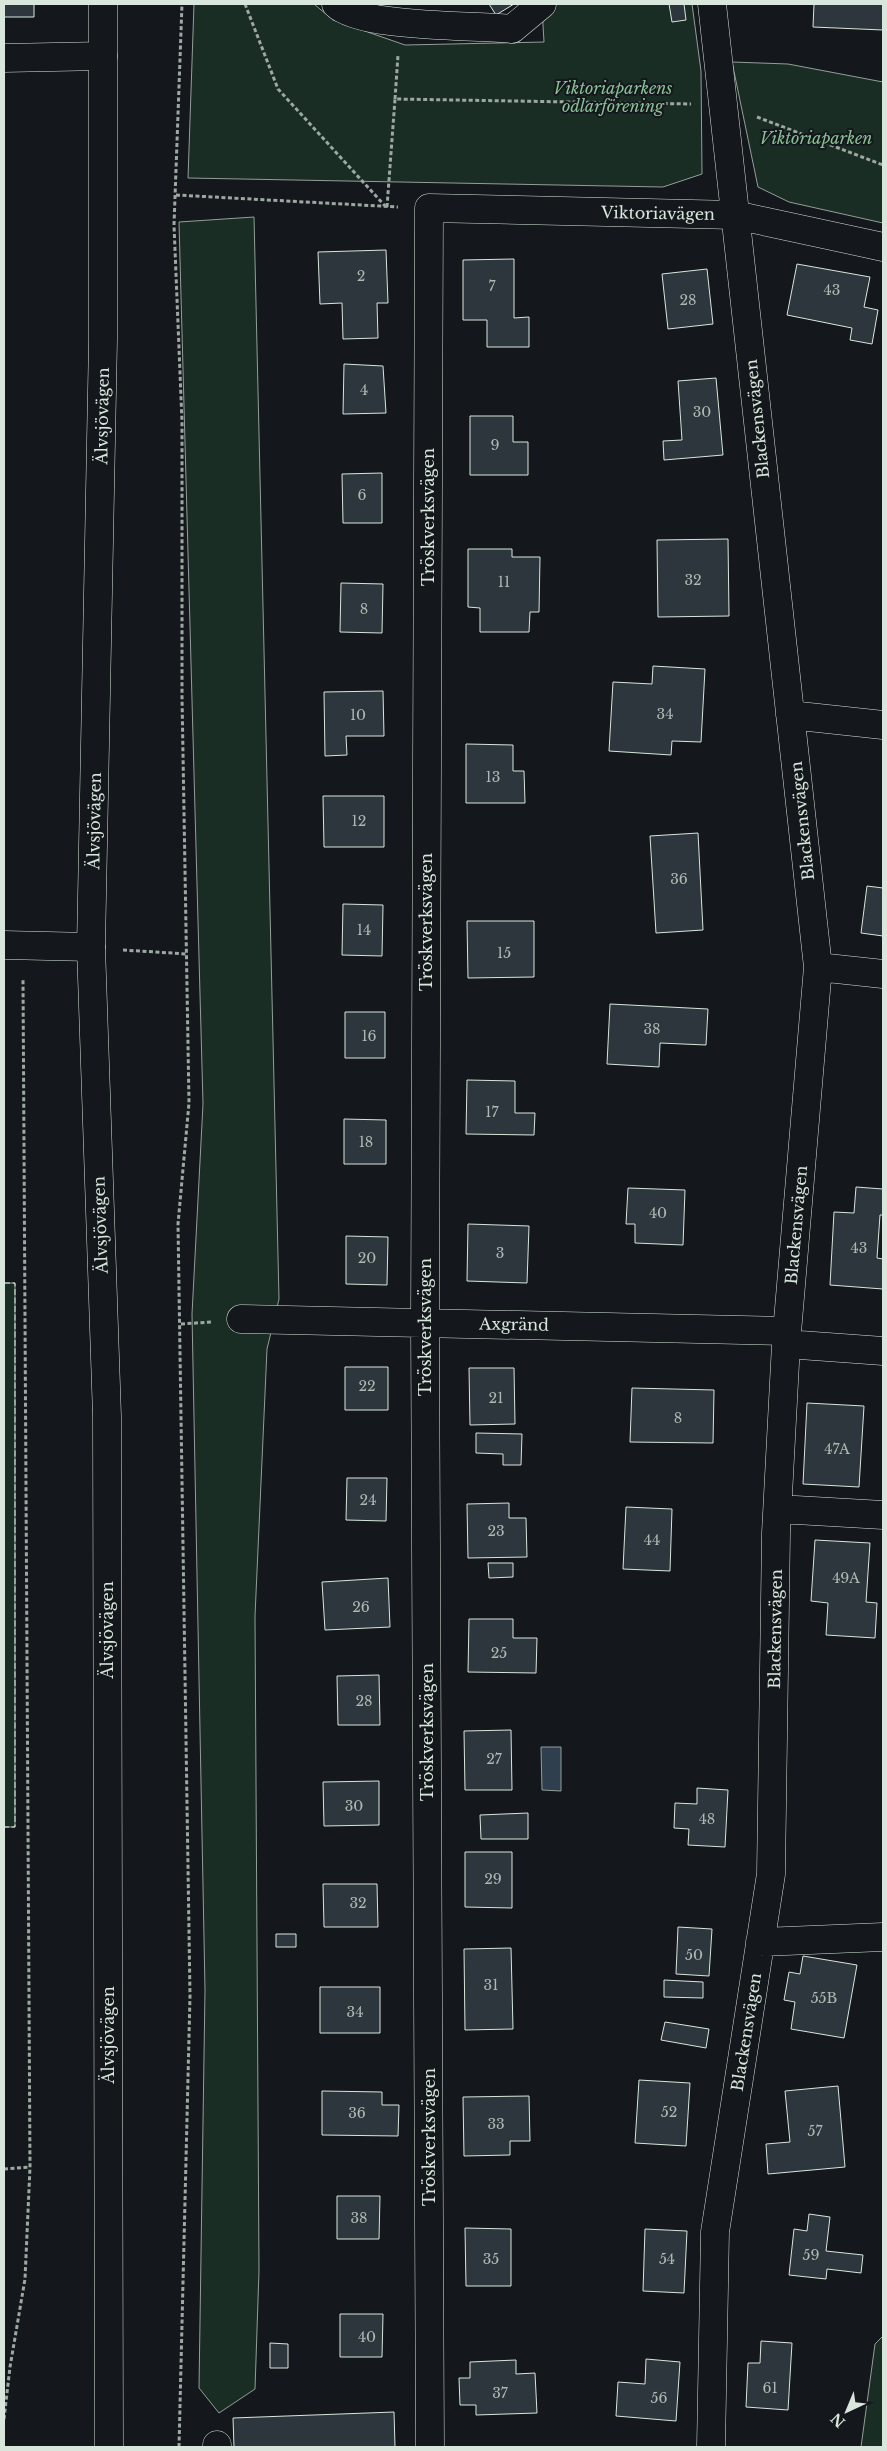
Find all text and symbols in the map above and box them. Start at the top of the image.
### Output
park label: Viktoriaparkens odlarförening [554,78,672,116]
park label: Viktoriaparken [760,128,872,148]
street label: Viktoriavägen [600,202,715,224]
house number: 2 [357,267,365,285]
house number: 7 [488,277,496,295]
house number: 43 [824,281,840,299]
house number: 28 [679,291,697,309]
street label: Blackensvägen [741,358,773,480]
street label: Älvsjövägen [91,367,113,466]
house number: 4 [360,381,368,399]
house number: 30 [693,403,711,421]
house number: 9 [490,436,500,454]
street label: Tröskverksvägen [418,448,438,586]
house number: 6 [357,486,367,504]
house number: 32 [684,571,702,589]
house number: 11 [498,573,510,591]
house number: 8 [360,600,368,618]
house number: 34 [657,705,673,723]
house number: 10 [350,706,366,724]
street label: Blackensvägen [786,760,818,882]
house number: 13 [486,768,500,786]
street label: Älvsjövägen [83,772,105,871]
house number: 12 [352,812,366,830]
street label: Tröskverksvägen [416,853,436,991]
house number: 36 [670,870,688,888]
house number: 14 [357,921,371,939]
house number: 15 [497,944,511,962]
house number: 38 [643,1020,661,1038]
house number: 16 [361,1027,377,1045]
house number: 17 [485,1103,500,1121]
house number: 18 [359,1133,373,1151]
street label: Blackensvägen [781,1165,811,1285]
street label: Älvsjövägen [88,1176,112,1275]
house number: 40 [649,1204,667,1222]
house number: 43 [851,1239,867,1257]
house number: 3 [496,1244,504,1262]
house number: 20 [358,1249,376,1267]
street label: Tröskverksvägen [415,1258,435,1396]
street label: Axgränd [478,1313,549,1335]
house number: 22 [358,1377,376,1395]
house number: 21 [489,1389,503,1407]
house number: 8 [674,1409,682,1427]
house number: 47A [824,1440,850,1458]
house number: 24 [360,1491,376,1509]
house number: 23 [487,1522,505,1540]
house number: 44 [644,1531,660,1549]
street label: Blackensvägen [764,1569,786,1689]
house number: 49A [832,1569,860,1587]
street label: Älvsjövägen [97,1581,117,1680]
house number: 26 [352,1598,370,1616]
house number: 25 [491,1644,507,1662]
street label: Tröskverksvägen [417,1663,437,1801]
house number: 28 [355,1692,373,1710]
house number: 27 [486,1750,503,1768]
house number: 30 [345,1797,363,1815]
house number: 48 [699,1810,715,1828]
house number: 29 [484,1870,502,1888]
house number: 32 [349,1894,367,1912]
house number: 50 [685,1946,703,1964]
street label: Blackensvägen [727,1971,765,2093]
house number: 31 [484,1976,498,1994]
street label: Älvsjövägen [98,1986,118,2085]
house number: 55B [811,1989,838,2007]
house number: 34 [347,2003,363,2021]
street label: Tröskverksvägen [419,2068,439,2206]
house number: 52 [661,2103,677,2121]
house number: 36 [348,2104,366,2122]
house number: 33 [487,2115,505,2133]
house number: 57 [808,2122,823,2140]
house number: 38 [350,2209,368,2227]
house number: 59 [803,2246,819,2264]
house number: 35 [483,2250,499,2268]
house number: 54 [659,2250,675,2268]
house number: 40 [358,2328,376,2346]
house number: 61 [762,2379,778,2397]
house number: 37 [492,2384,509,2402]
north arrow [822,2386,872,2436]
house number: 56 [651,2389,667,2407]
text: N [827,2409,849,2431]

